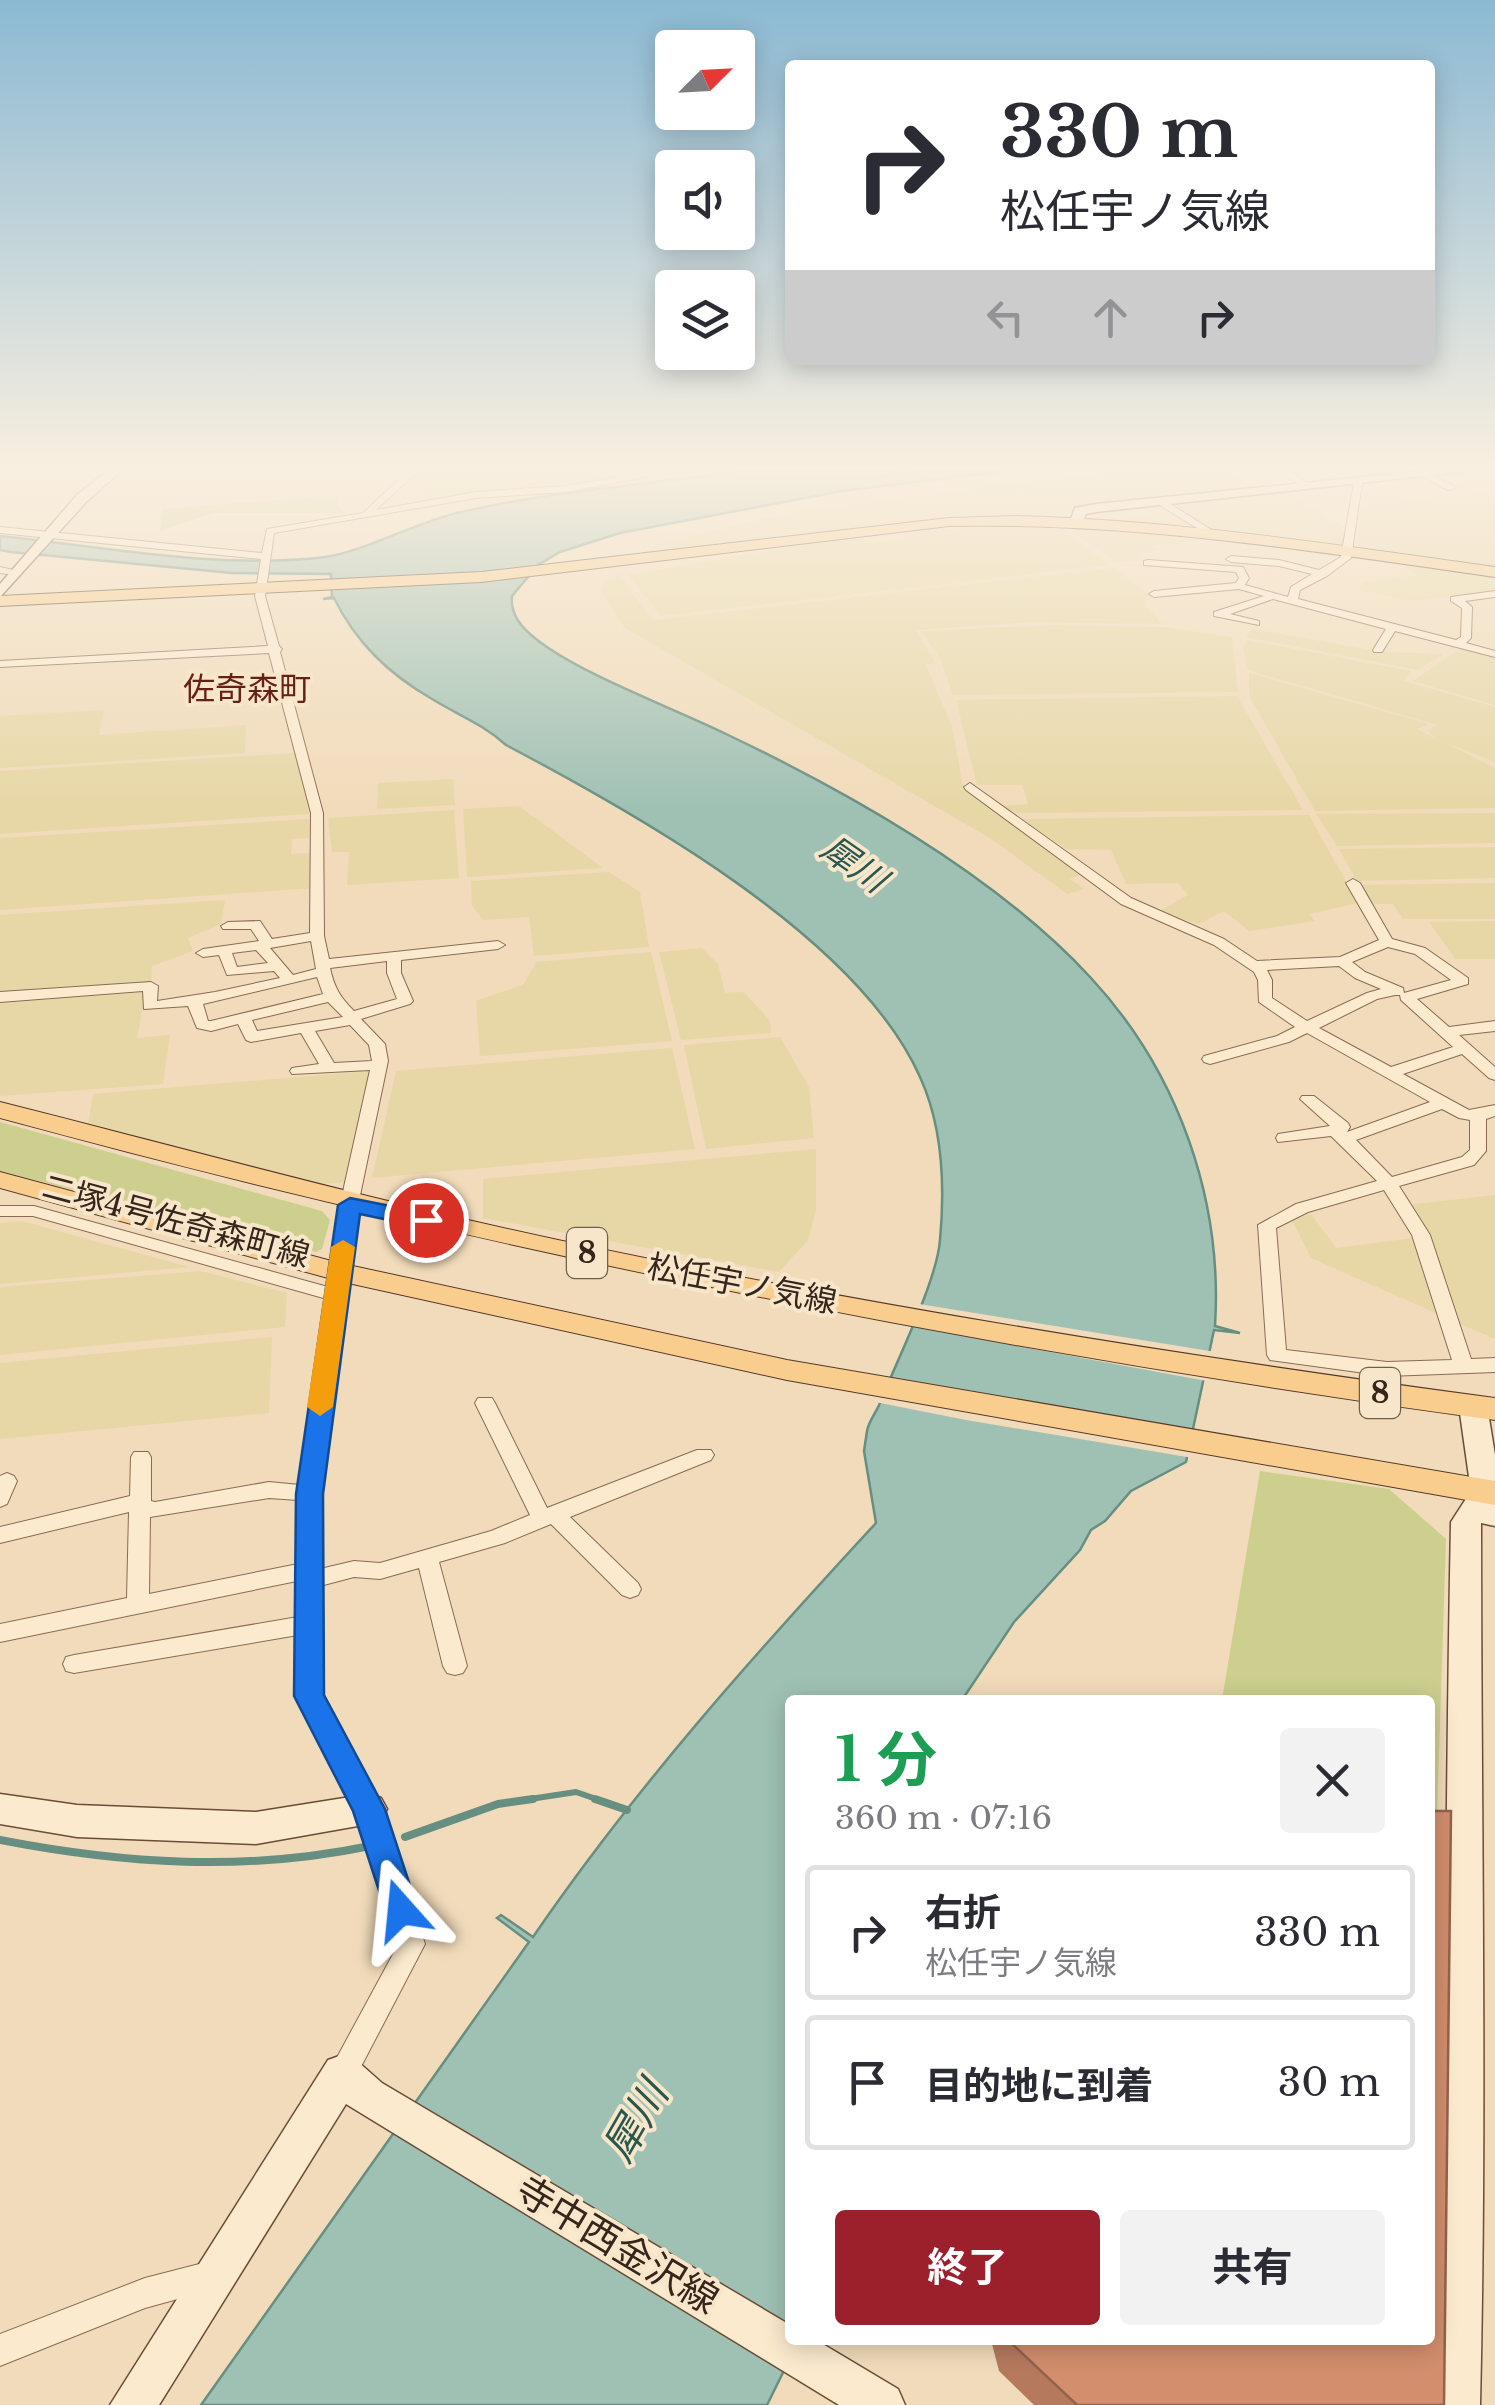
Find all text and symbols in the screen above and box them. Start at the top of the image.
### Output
north arrow [655,30,755,130]
map controls [655,30,755,370]
text: 330 m [1000,89,1238,176]
icon: right [835,100,965,230]
button: sound [655,150,755,250]
text: 松任宇ノ気線 [1000,183,1270,239]
button: layers [655,270,755,370]
icon: left [978,290,1033,345]
icon: ahead [1083,290,1138,345]
icon: right [1188,290,1243,345]
district label: 佐奇森町 [183,669,311,709]
water label: 犀川 [813,826,899,904]
street label: 二塚4号佐奇森町線 [38,1166,314,1276]
pin [384,1178,469,1263]
icon: arrive [399,1193,454,1248]
road number: 8 [567,1228,607,1278]
street label: 松任宇ノ気線 [644,1246,840,1322]
road number: 8 [1360,1368,1400,1418]
text: 1 分 [835,1723,937,1797]
button: close [1280,1728,1385,1833]
text: 360 m · 07:16 [835,1798,1052,1838]
position arrow [349,1858,453,1962]
text: 右折 [925,1889,1001,1936]
icon: right [840,1905,895,1960]
text: 330 m [1254,1909,1380,1956]
text: 松任宇ノ気線 [925,1943,1117,1983]
icon: arrive [840,2055,895,2110]
text: 30 m [1278,2059,1380,2106]
text: 目的地に到着 [925,2062,1153,2109]
water label: 犀川 [591,2068,681,2170]
street label: 寺中西金沢線 [507,2166,727,2323]
button: 終了 [835,2210,1100,2325]
button: 共有 [1120,2210,1385,2325]

